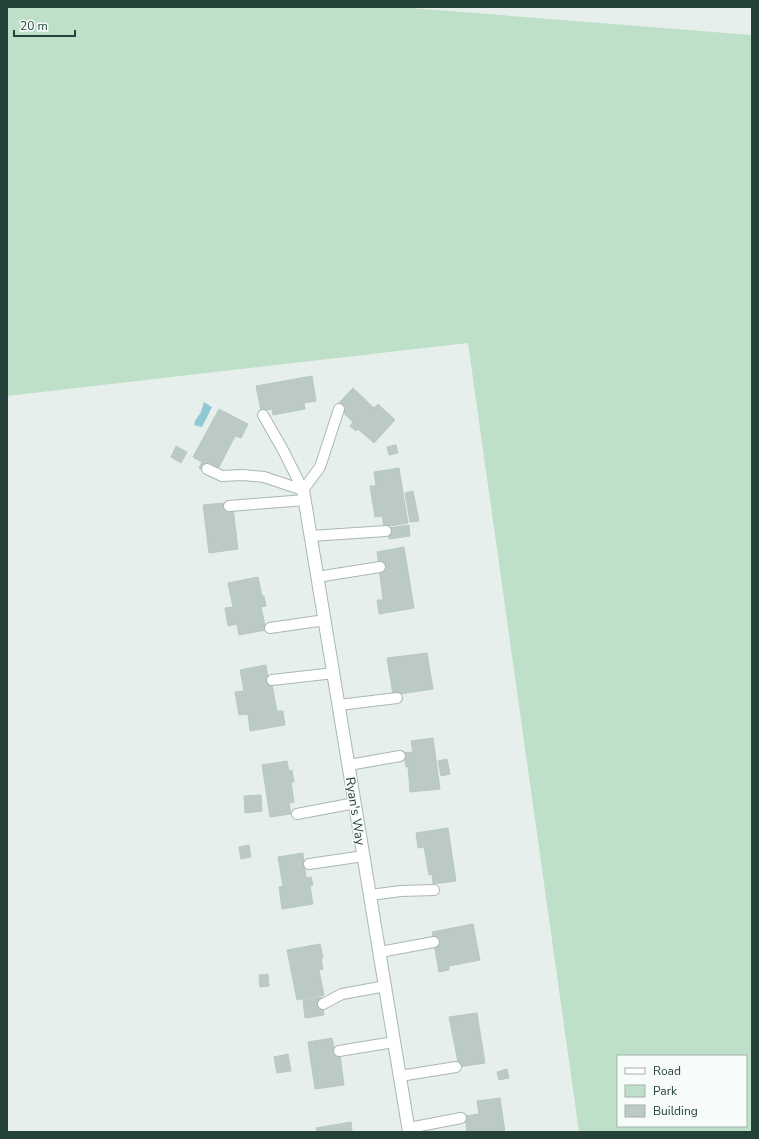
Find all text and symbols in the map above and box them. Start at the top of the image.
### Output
scale bar [14,12,75,38]
text: 20 m [20,18,48,34]
street label: Ryan's Way [341,776,369,847]
legend [617,1055,747,1127]
text: Road [653,1063,681,1079]
text: Park [653,1083,678,1099]
text: Building [653,1103,698,1119]

